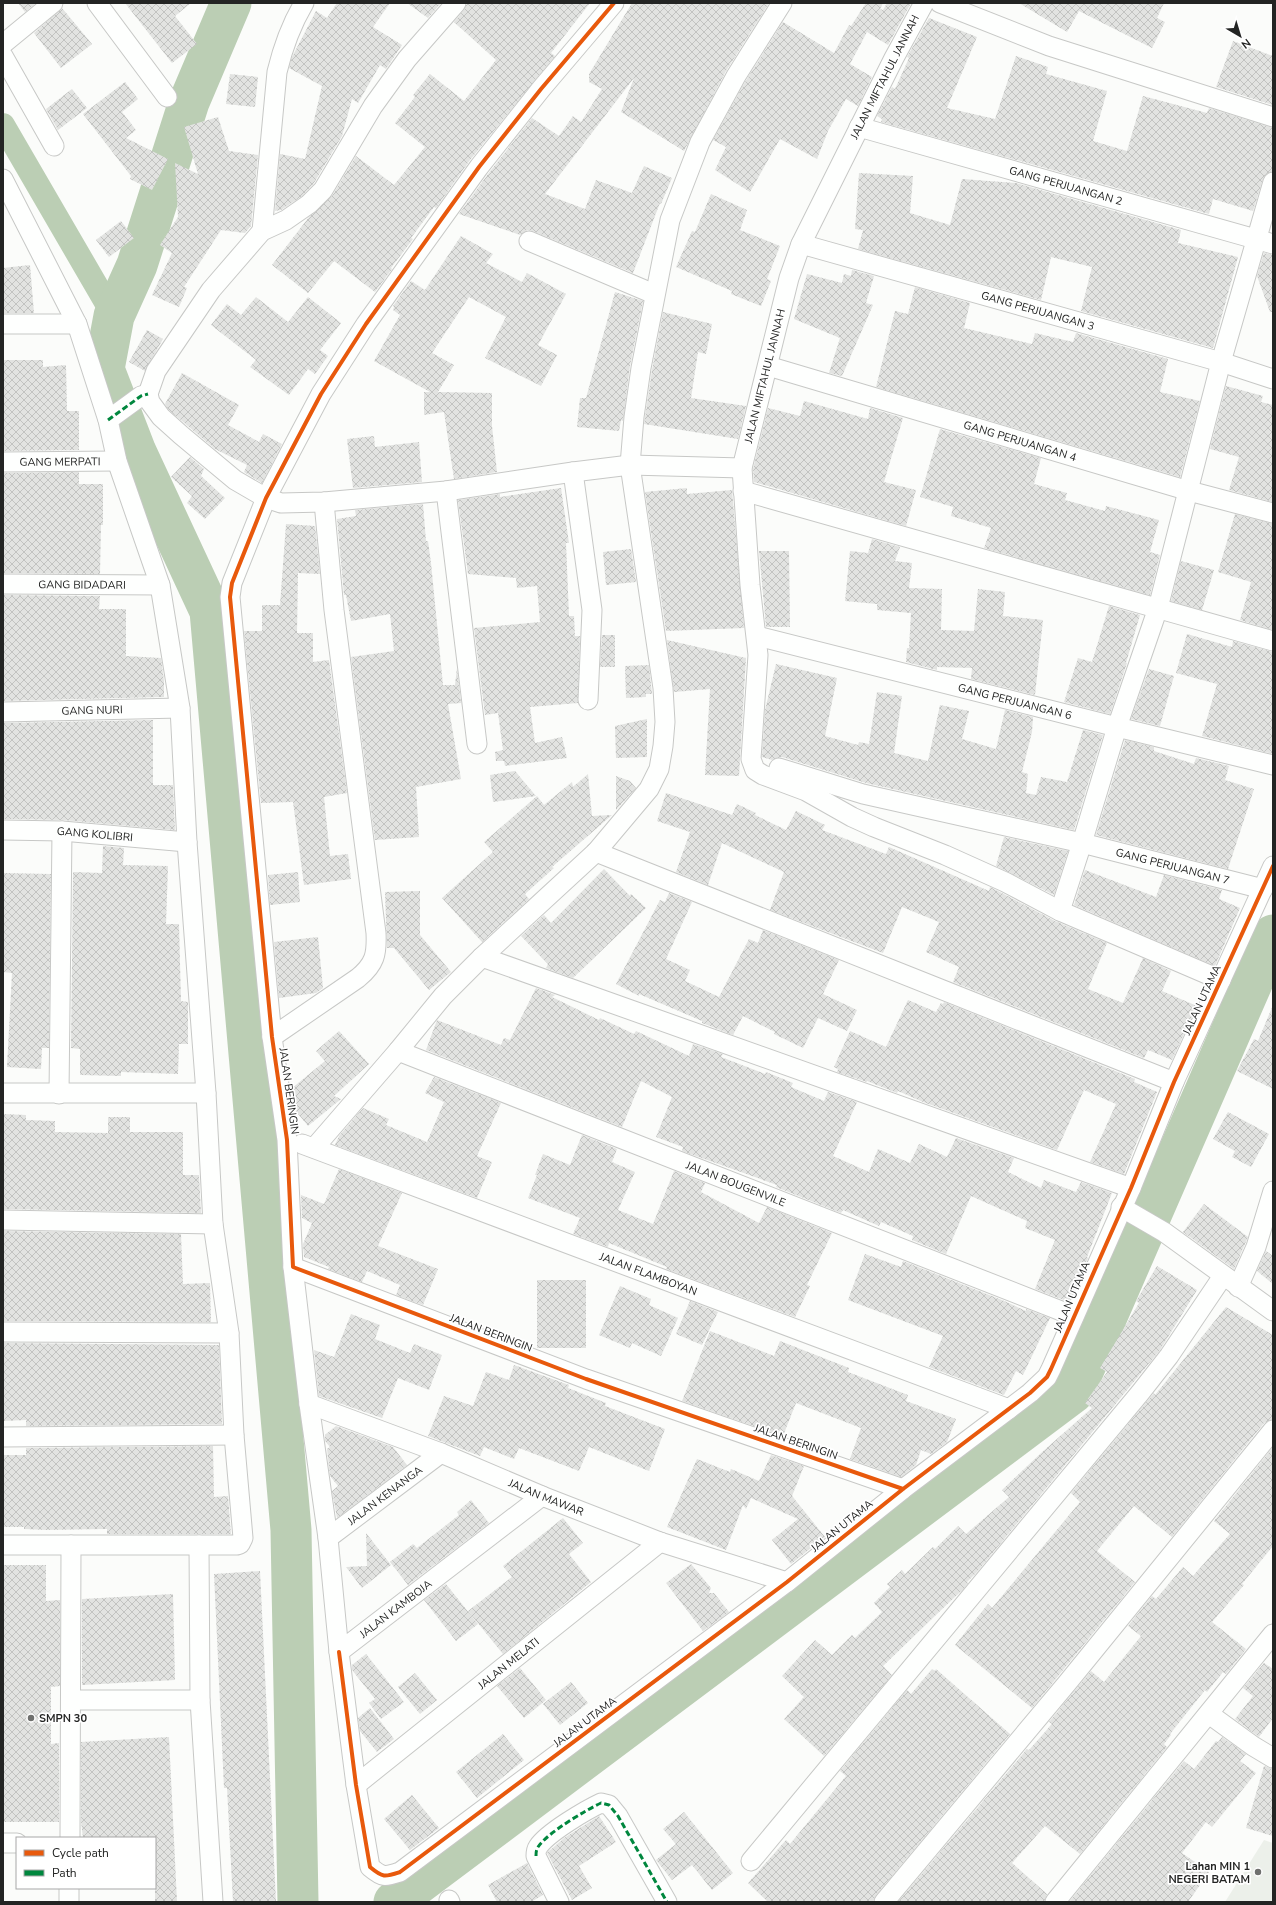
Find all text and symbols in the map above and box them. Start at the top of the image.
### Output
street label: JALAN MIFTAHUL JANNAH [847,12,923,143]
north arrow [1220,16,1260,56]
text: N [1238,35,1254,52]
street label: GANG PERJUANGAN 2 [1008,162,1124,209]
street label: GANG PERJUANGAN 3 [979,287,1096,334]
street label: JALAN MIFTAHUL JANNAH [741,307,789,446]
street label: GANG PERJUANGAN 4 [962,417,1079,465]
street label: GANG MERPATI [19,454,101,469]
street label: GANG BIDADARI [38,577,126,592]
street label: GANG PERJUANGAN 6 [956,680,1074,723]
street label: GANG NURI [61,702,123,718]
street label: GANG KOLIBRI [57,823,134,845]
street label: GANG PERJUANGAN 7 [1114,844,1231,888]
street label: JALAN UTAMA [1179,963,1225,1038]
street label: JALAN BERINGIN [275,1046,303,1135]
street label: JALAN BOUGENVILE [683,1157,788,1210]
street label: JALAN FLAMBOYAN [597,1248,699,1299]
street label: JALAN UTAMA [1050,1259,1094,1336]
street label: JALAN BERINGIN [447,1310,535,1356]
street label: JALAN BERINGIN [751,1420,840,1463]
street label: JALAN KENANGA [343,1462,425,1529]
street label: JALAN MAWAR [505,1475,587,1519]
street label: JALAN UTAMA [807,1496,876,1556]
street label: JALAN KAMBOJA [355,1576,435,1642]
street label: JALAN MELATI [474,1634,542,1693]
street label: JALAN UTAMA [550,1693,620,1751]
place label: SMPN 30 [39,1711,87,1726]
marker: SMPN 30 [26,1713,36,1723]
legend [16,1837,156,1889]
text: Cycle path [52,1845,109,1861]
place label: Lahan MIN 1 NEGERI BATAM [1168,1859,1250,1887]
text: Path [52,1865,77,1881]
marker: Lahan MIN 1 NEGERI BATAM [1253,1867,1263,1877]

